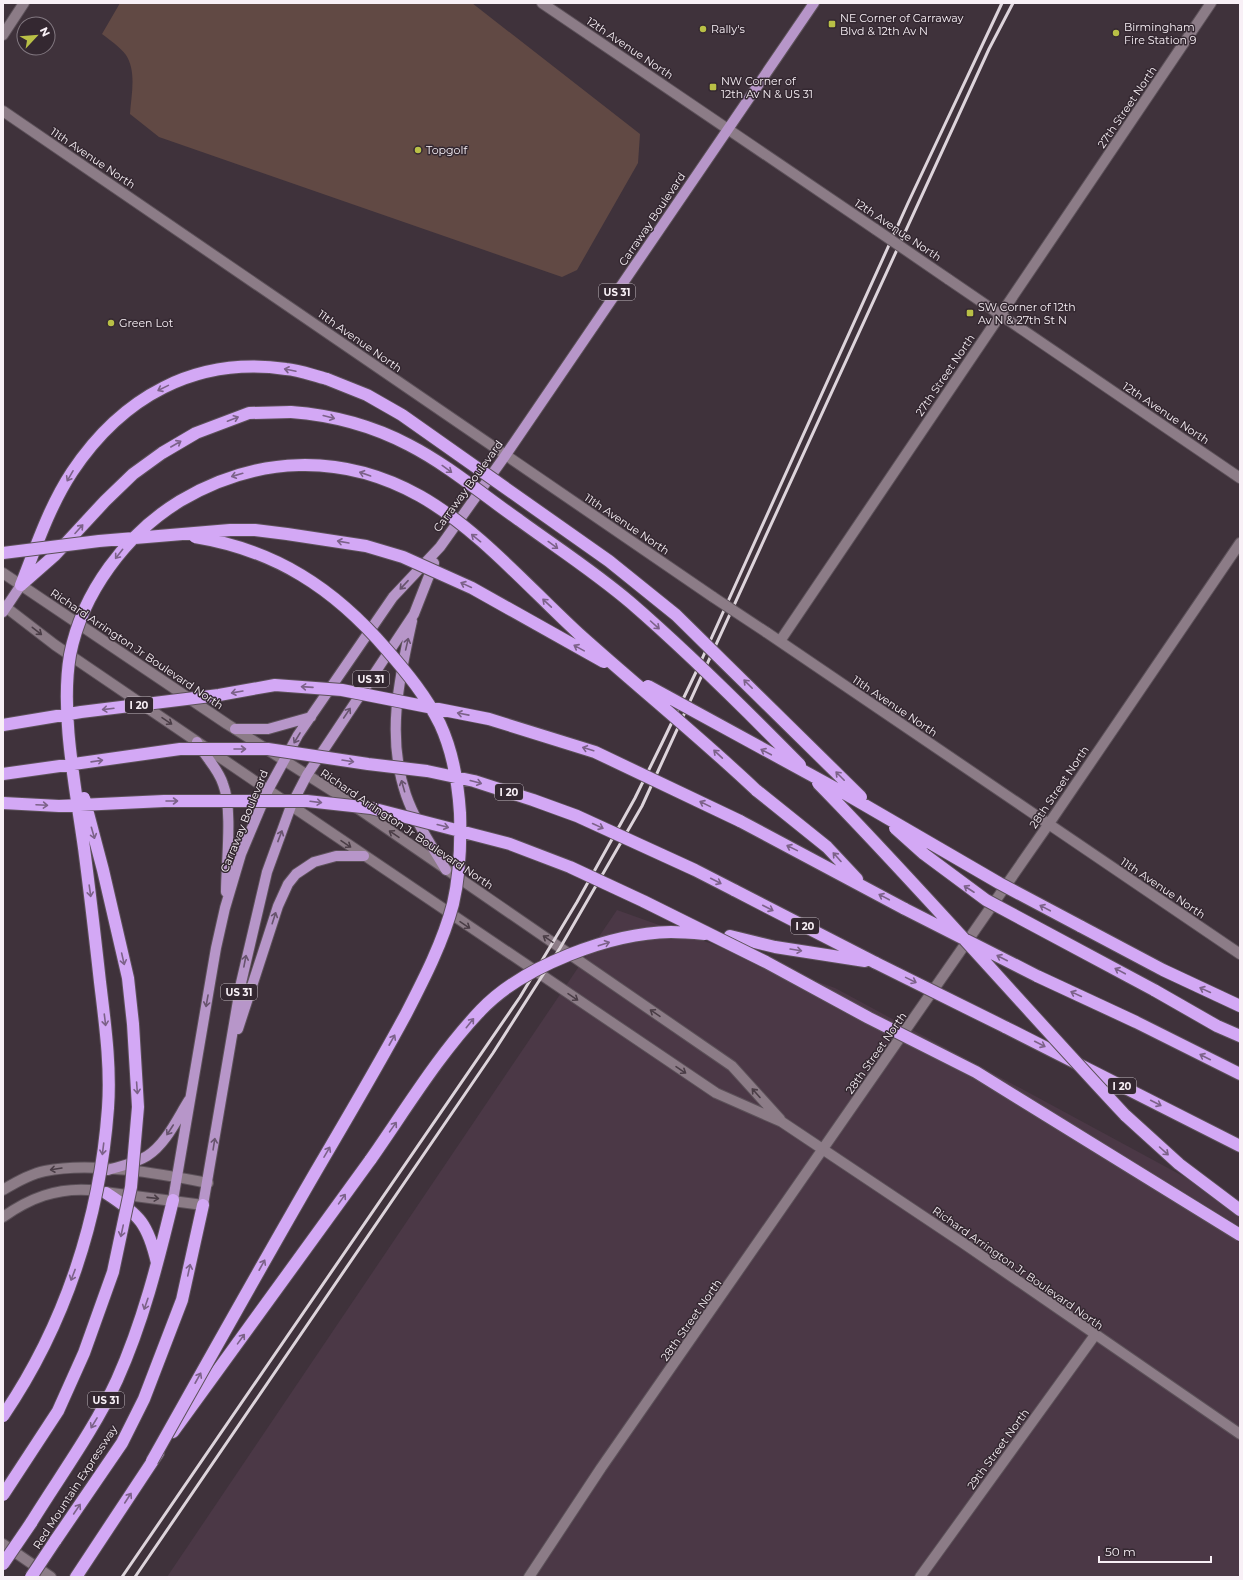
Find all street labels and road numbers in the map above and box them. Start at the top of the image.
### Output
street label: 12th Avenue North [584,14,676,82]
street label: 27th Street North [1094,63,1160,151]
street label: 11th Avenue North [48,124,138,192]
street label: Carraway Boulevard [616,170,688,268]
street label: 12th Avenue North [852,196,944,264]
road number: US 31 [599,284,635,300]
street label: 11th Avenue North [315,307,405,375]
street label: 27th Street North [912,331,978,419]
street label: 12th Avenue North [1120,379,1212,447]
street label: Carraway Boulevard [430,438,506,534]
street label: 11th Avenue North [582,490,672,558]
street label: Richard Arrington Jr Boulevard North [48,586,226,712]
road number: US 31 [353,671,389,687]
street label: 11th Avenue North [850,672,940,740]
road number: I 20 [125,697,153,713]
street label: 28th Street North [1026,743,1092,831]
street label: Richard Arrington Jr Boulevard North [318,766,496,892]
street label: Carraway Boulevard [217,768,271,874]
road number: I 20 [495,784,523,800]
street label: 11th Avenue North [1118,854,1208,922]
road number: I 20 [791,918,819,934]
road number: US 31 [221,984,257,1000]
street label: 28th Street North [843,1009,909,1097]
road number: I 20 [1108,1078,1136,1094]
street label: Richard Arrington Jr Boulevard North [930,1203,1106,1333]
street label: 28th Street North [658,1276,724,1364]
road number: US 31 [88,1392,124,1408]
street label: 29th Street North [964,1406,1032,1492]
street label: Red Mountain Expressway [30,1422,120,1552]

